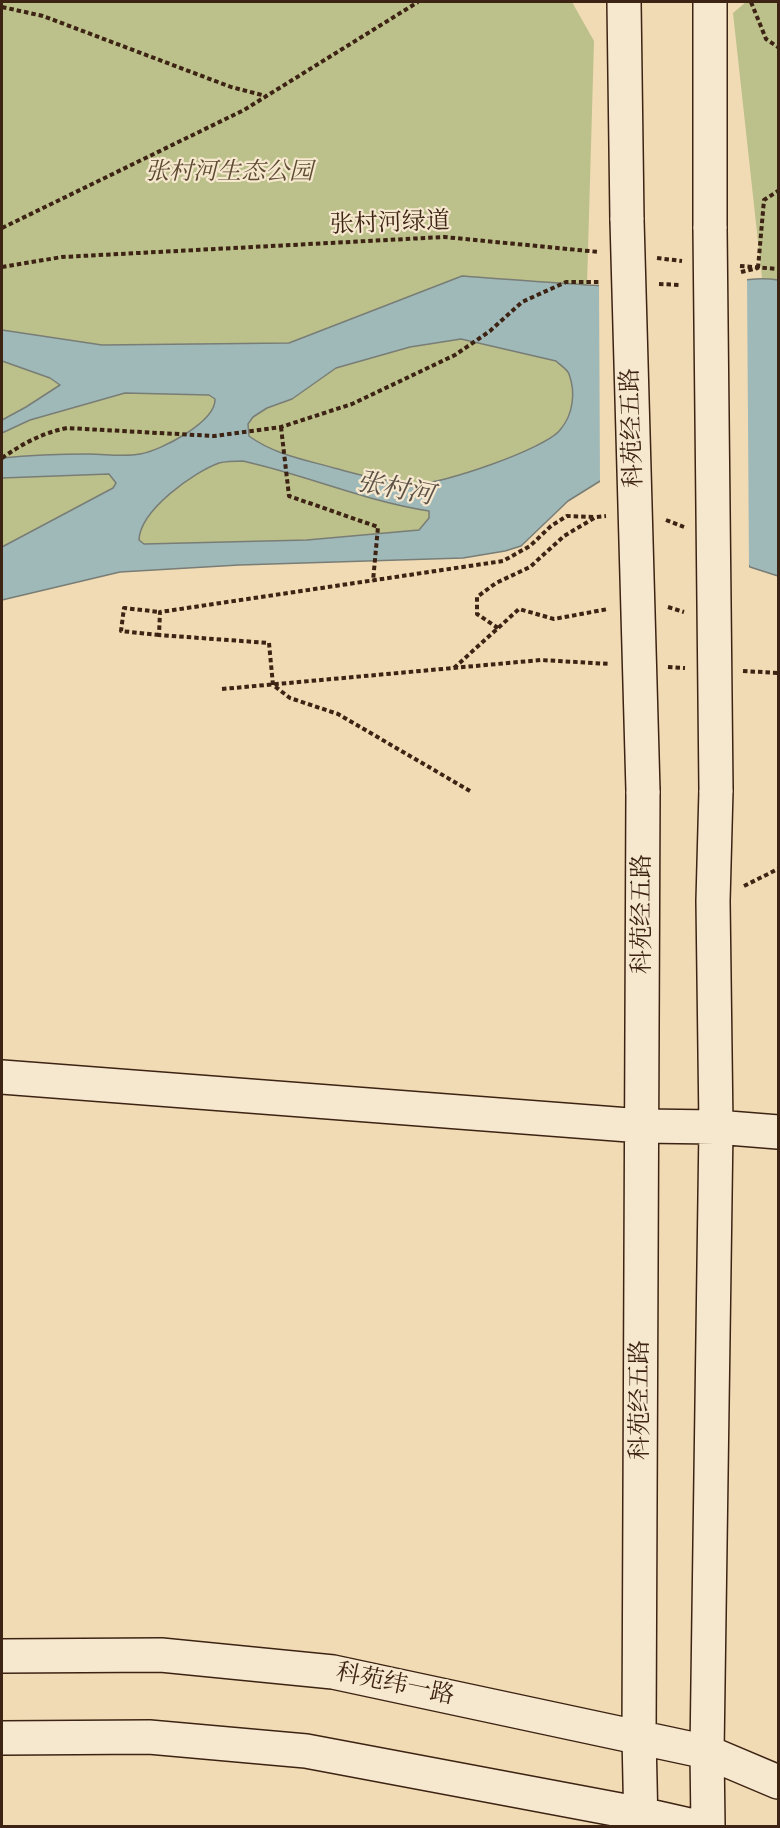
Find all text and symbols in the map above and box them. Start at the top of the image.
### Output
park label: 张村河生态公园 [145,159,313,187]
street label: 张村河绿道 [330,208,450,240]
street label: 科苑经五路 [617,368,649,488]
water label: 张村河 [354,467,436,513]
street label: 科苑经五路 [629,854,657,974]
street label: 科苑经五路 [627,1340,655,1460]
street label: 科苑纬一路 [333,1658,457,1712]

